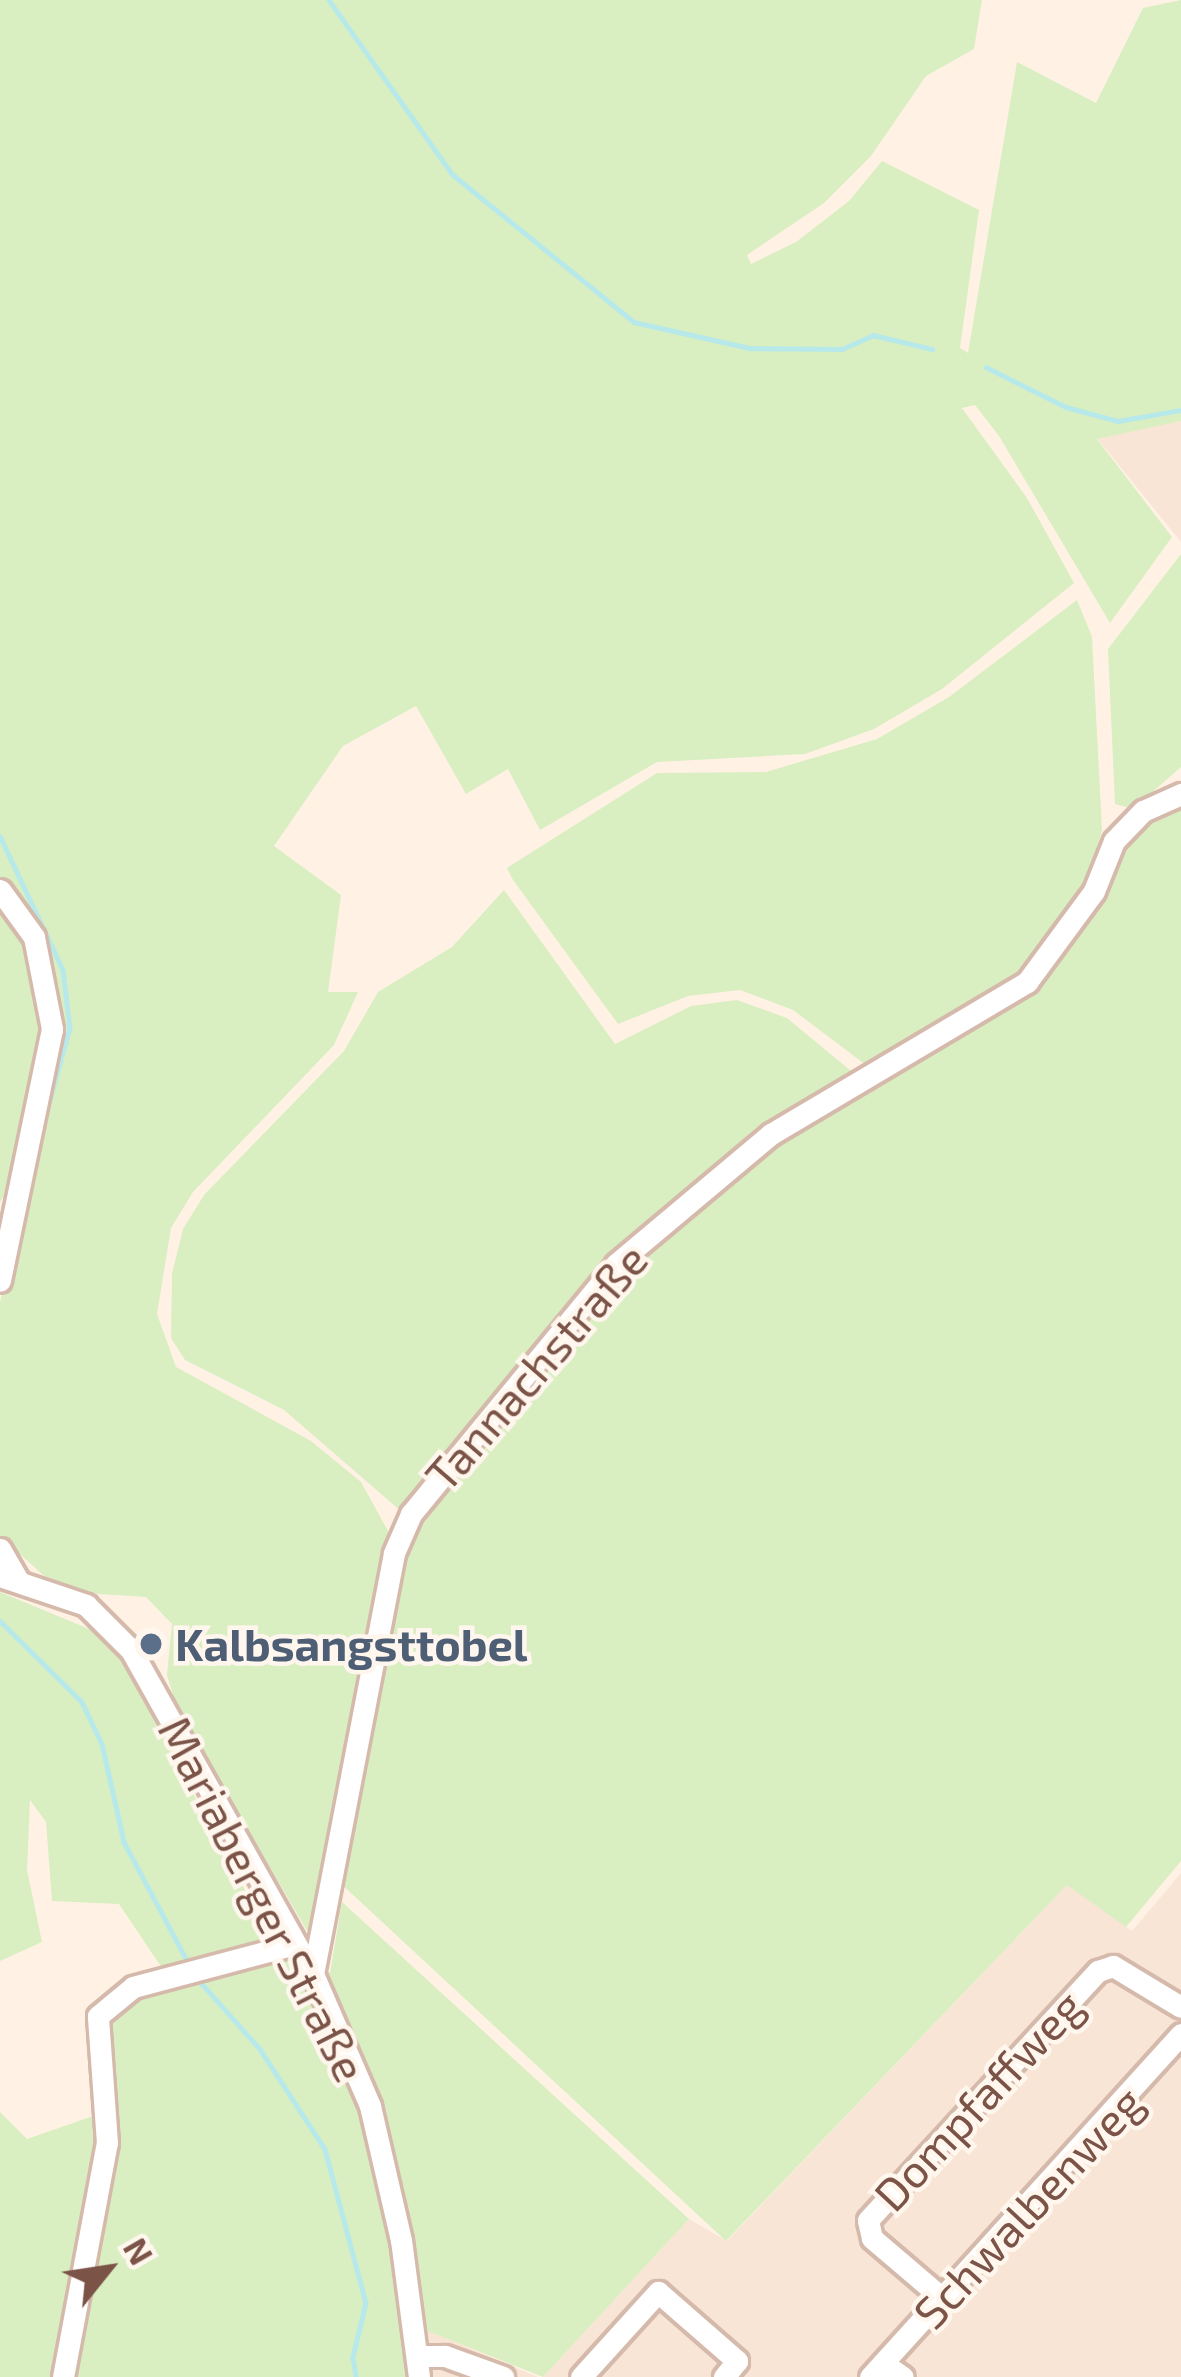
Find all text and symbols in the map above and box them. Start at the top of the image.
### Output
street label: Tannachstraße [414,1233,658,1501]
place label: Kalbsangsttobel [175,1617,528,1671]
marker: Kalbsangsttobel [138,1631,164,1657]
street label: Mariaberger Straße [148,1707,378,2091]
street label: Dompfaffweg [862,1979,1094,2221]
street label: Schwalbenweg [902,2075,1154,2339]
north arrow [48,2209,168,2329]
text: N [116,2231,162,2271]

